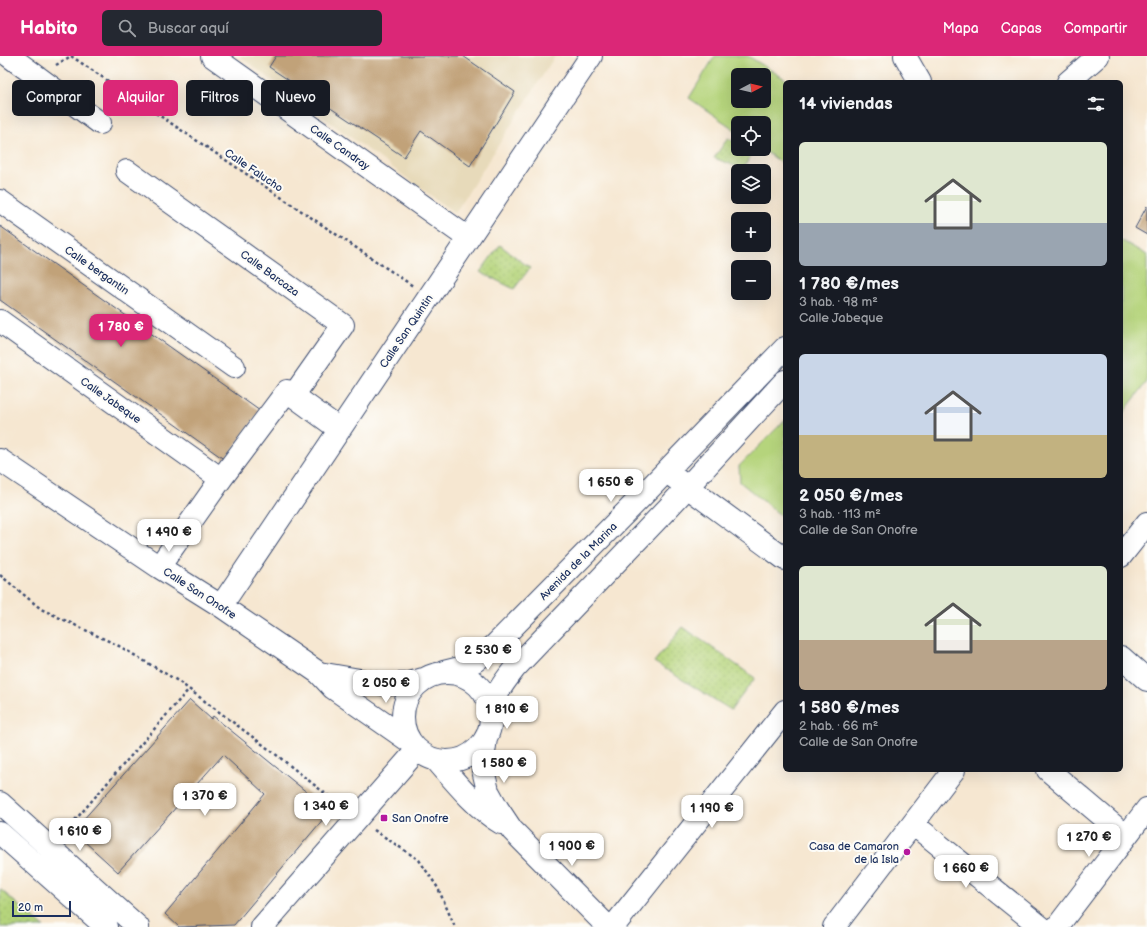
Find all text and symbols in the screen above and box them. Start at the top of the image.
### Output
search box [102,10,382,46]
text: Habito [20,17,78,40]
icon: search [116,17,138,39]
text: Buscar aquí [148,19,229,38]
text: Mapa [943,20,979,37]
text: Capas [1001,20,1042,37]
text: Compartir [1064,20,1127,37]
north arrow [731,68,771,108]
map controls [731,68,771,300]
chip: Comprar [12,80,95,116]
chip: Alquilar [103,80,178,116]
chip: Filtros [186,80,253,116]
chip: Nuevo [261,80,330,116]
icon: filters [1085,93,1107,115]
text: 14 viviendas [799,94,893,114]
button: locate [731,116,771,156]
street label: Calle Candray [307,122,372,173]
street label: Calle Falucho [222,146,285,195]
button: layers [731,164,771,204]
icon: home [917,168,989,240]
button: + [731,212,771,252]
street label: Calle bergantin [62,243,131,297]
street label: Calle Barcaza [238,248,302,299]
button: − [731,260,771,300]
text: 1 780 €/mes [799,274,899,294]
street label: Calle San Quintin [377,292,436,370]
text: 3 hab. · 98 m² [799,294,878,310]
text: Calle Jabeque [799,310,883,326]
pin: 1 780 € [84,314,158,348]
text: 1 780 € [98,319,144,335]
street label: Calle Jabeque [78,375,144,426]
icon: home [917,380,989,452]
pin: 1 650 € [574,469,648,503]
text: 1 650 € [588,474,634,490]
text: 2 050 €/mes [799,486,903,506]
text: 3 hab. · 113 m² [799,506,881,522]
pin: 1 490 € [132,519,206,553]
street label: Avenida de la Marina [537,520,620,603]
text: Calle de San Onofre [799,522,918,538]
text: 1 490 € [146,524,192,540]
street label: Calle San Onofre [161,565,239,622]
icon: home [917,592,989,664]
pin: 2 530 € [451,637,525,671]
text: 2 530 € [464,642,512,658]
pin: 2 050 € [349,670,423,704]
text: 2 050 € [362,675,410,691]
pin: 1 810 € [470,696,544,730]
text: 1 580 €/mes [799,698,899,718]
text: 1 810 € [485,701,529,717]
text: 2 hab. · 66 m² [799,718,878,734]
text: Calle de San Onofre [799,734,918,750]
pin: 1 580 € [467,750,541,784]
text: 1 580 € [481,755,527,771]
pin: 1 370 € [168,783,242,817]
text: 1 370 € [182,788,228,804]
pin: 1 340 € [289,793,363,827]
pin: 1 190 € [675,795,749,829]
text: 1 340 € [303,798,349,814]
text: 1 190 € [690,800,734,816]
place label: San Onofre [392,812,449,825]
marker: San Onofre [379,813,389,823]
pin: 1 610 € [43,818,117,852]
text: 1 610 € [58,823,102,839]
pin: 1 270 € [1052,824,1126,858]
text: 1 270 € [1066,829,1112,845]
pin: 1 900 € [535,833,609,867]
text: 1 900 € [549,838,595,854]
place label: Casa de Camaron de la Isla [809,840,899,866]
marker: Casa de Camaron de la Isla [902,847,912,857]
pin: 1 660 € [929,855,1003,889]
text: 1 660 € [943,860,989,876]
scale bar [12,899,71,918]
text: 20 m [18,901,43,914]

